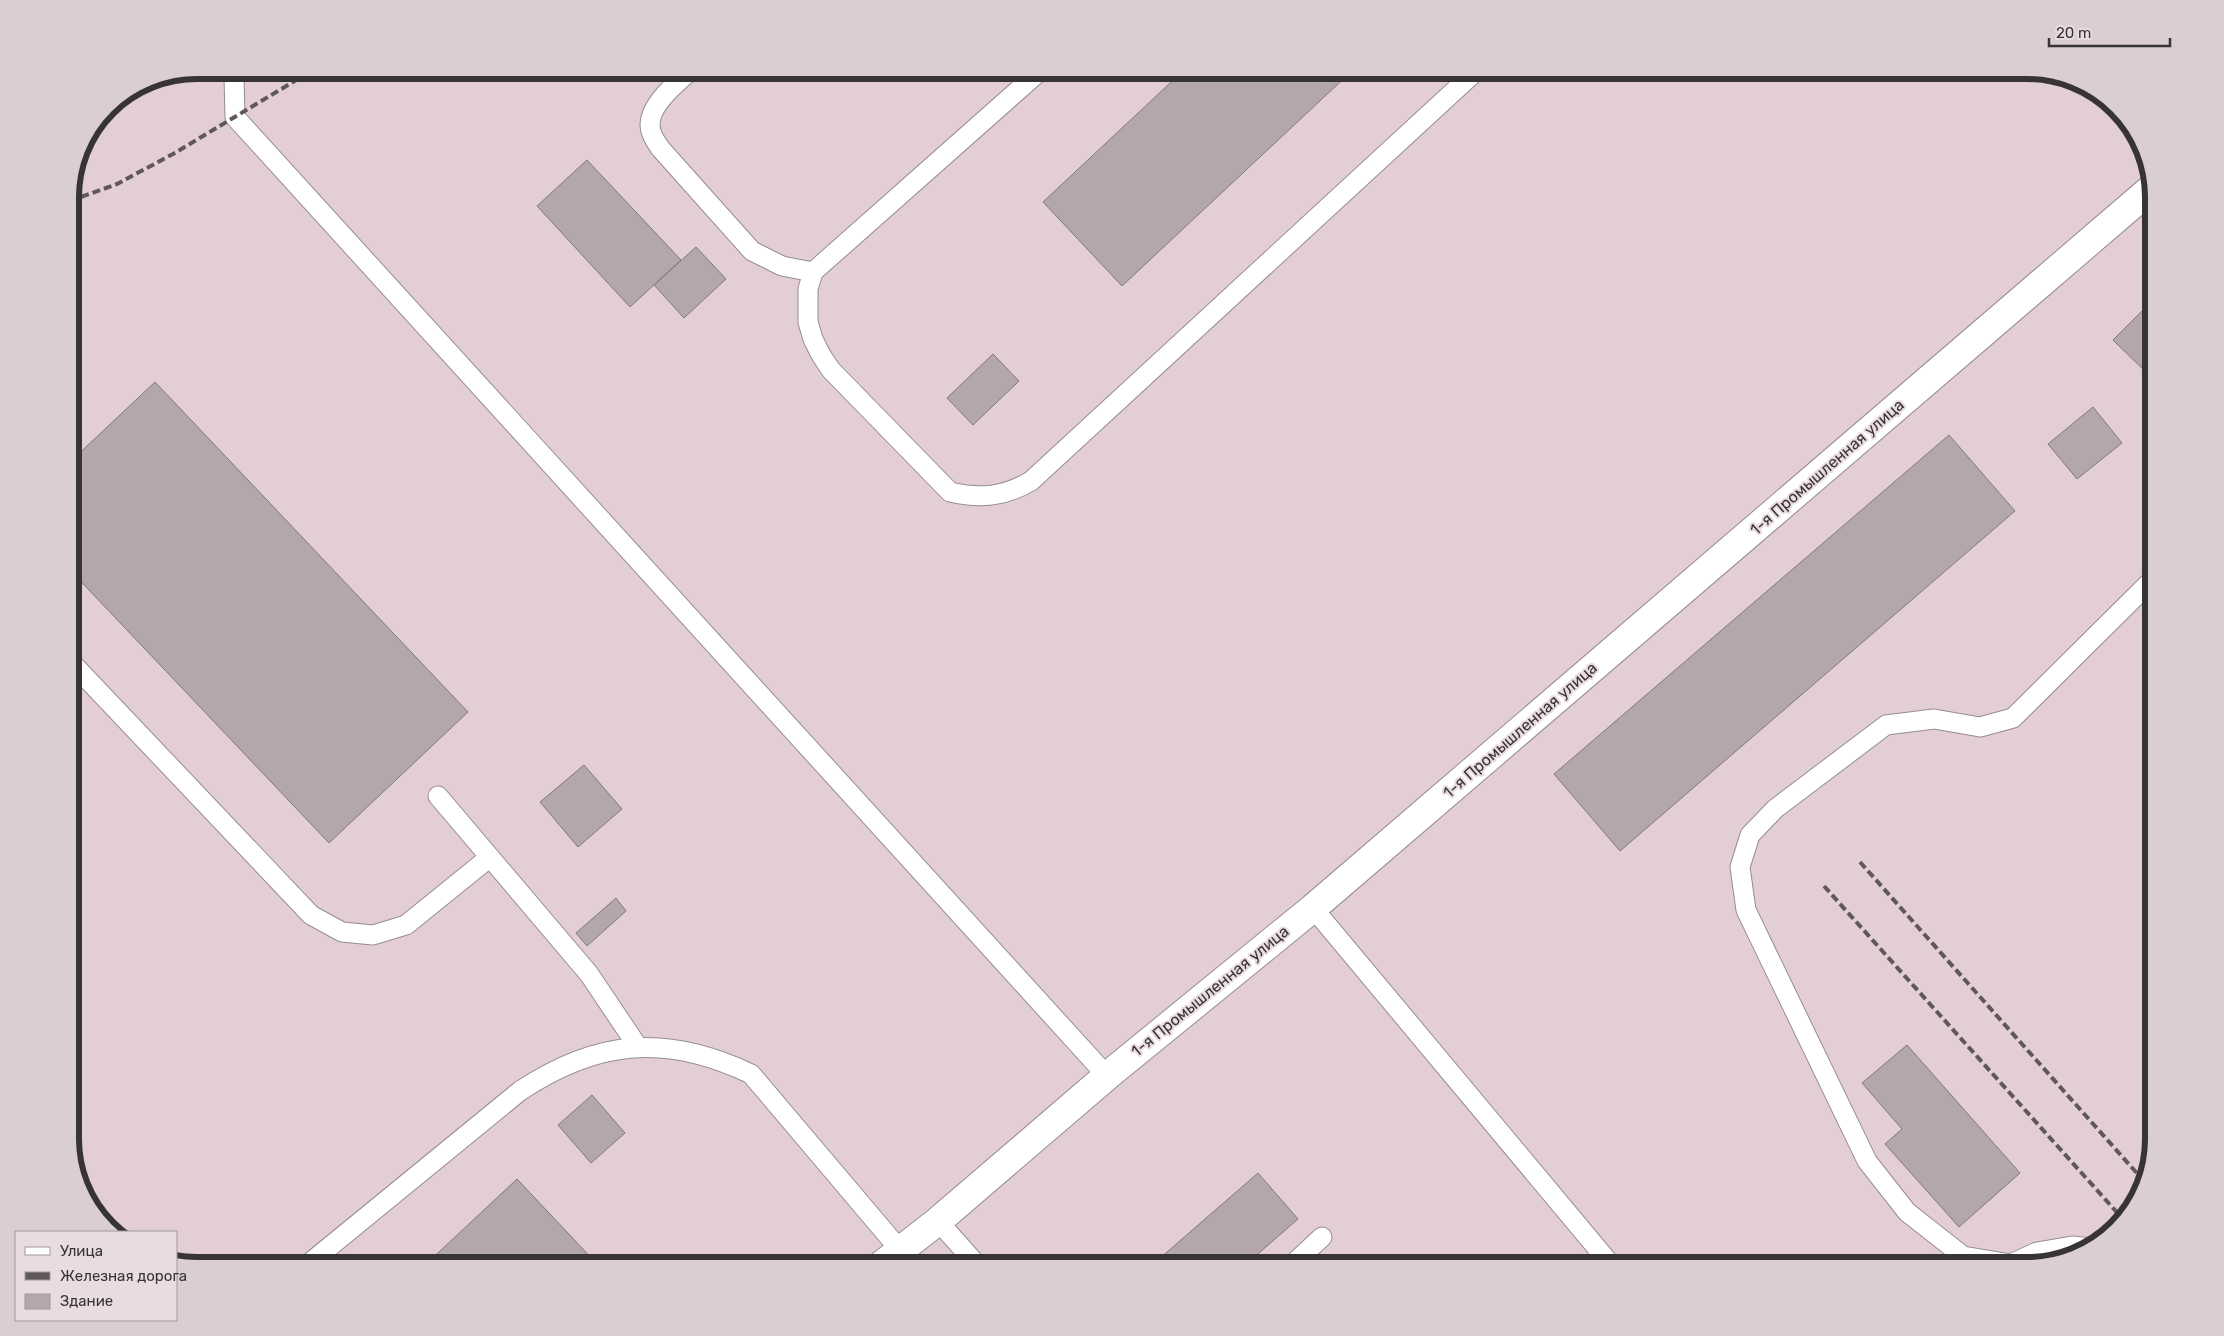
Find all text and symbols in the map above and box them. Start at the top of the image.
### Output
scale bar [2049,15,2170,47]
text: 20 m [2056,24,2091,42]
street label: 1-я Промышленная улица [1746,395,1908,539]
street label: 1-я Промышленная улица [1439,658,1601,802]
street label: 1-я Промышленная улица [1127,921,1293,1061]
legend [15,1231,178,1321]
text: Улица [60,1242,103,1260]
text: Железная дорога [60,1267,187,1285]
text: Здание [60,1292,113,1310]

